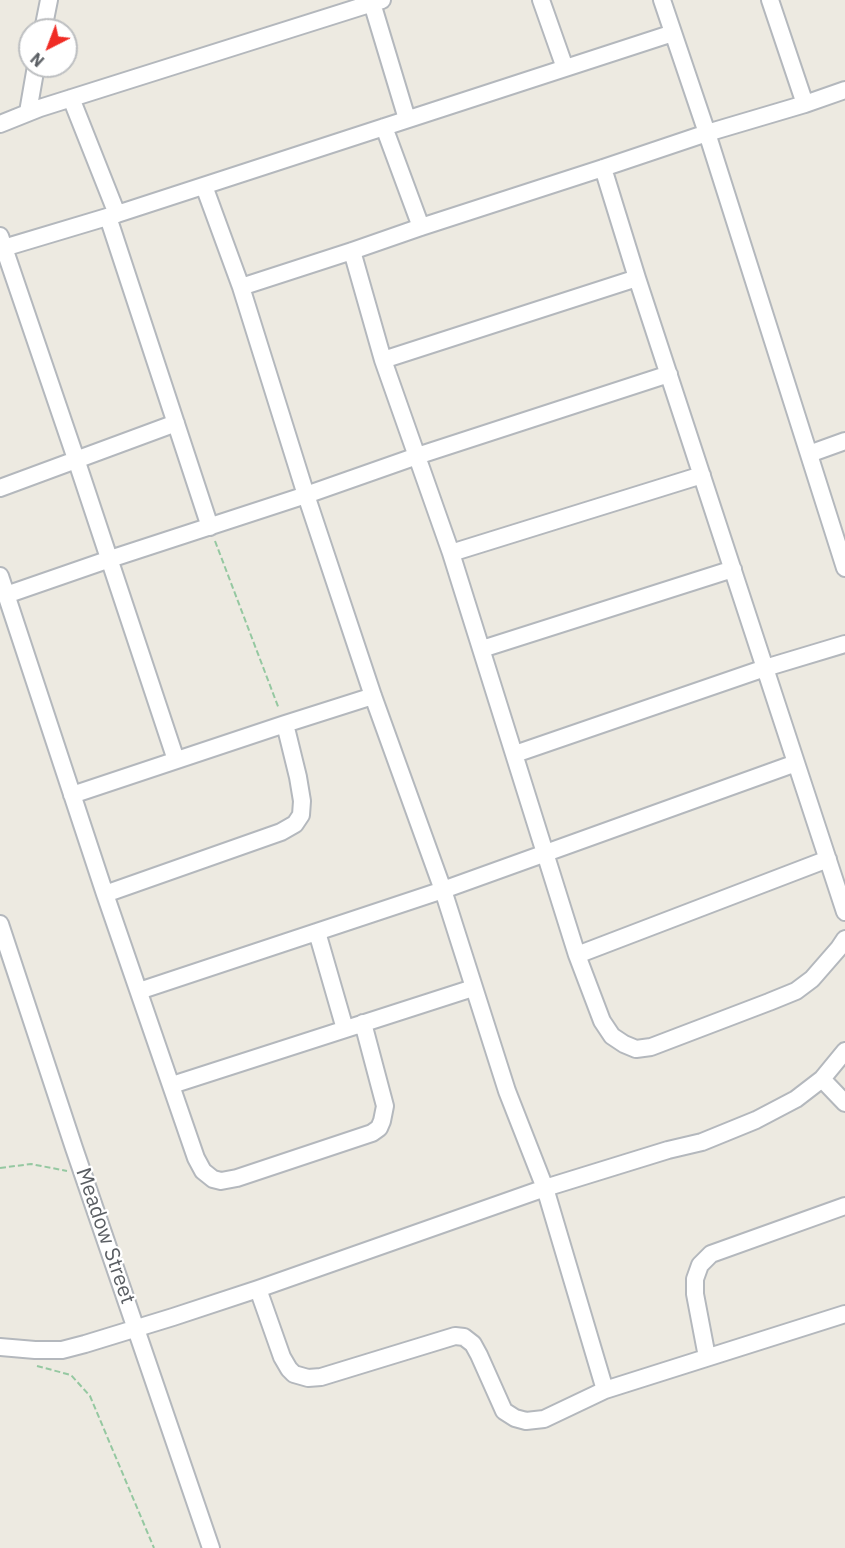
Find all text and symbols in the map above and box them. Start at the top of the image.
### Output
north arrow [18,18,78,78]
text: N [26,49,48,71]
street label: Meadow Street [70,1165,140,1307]

